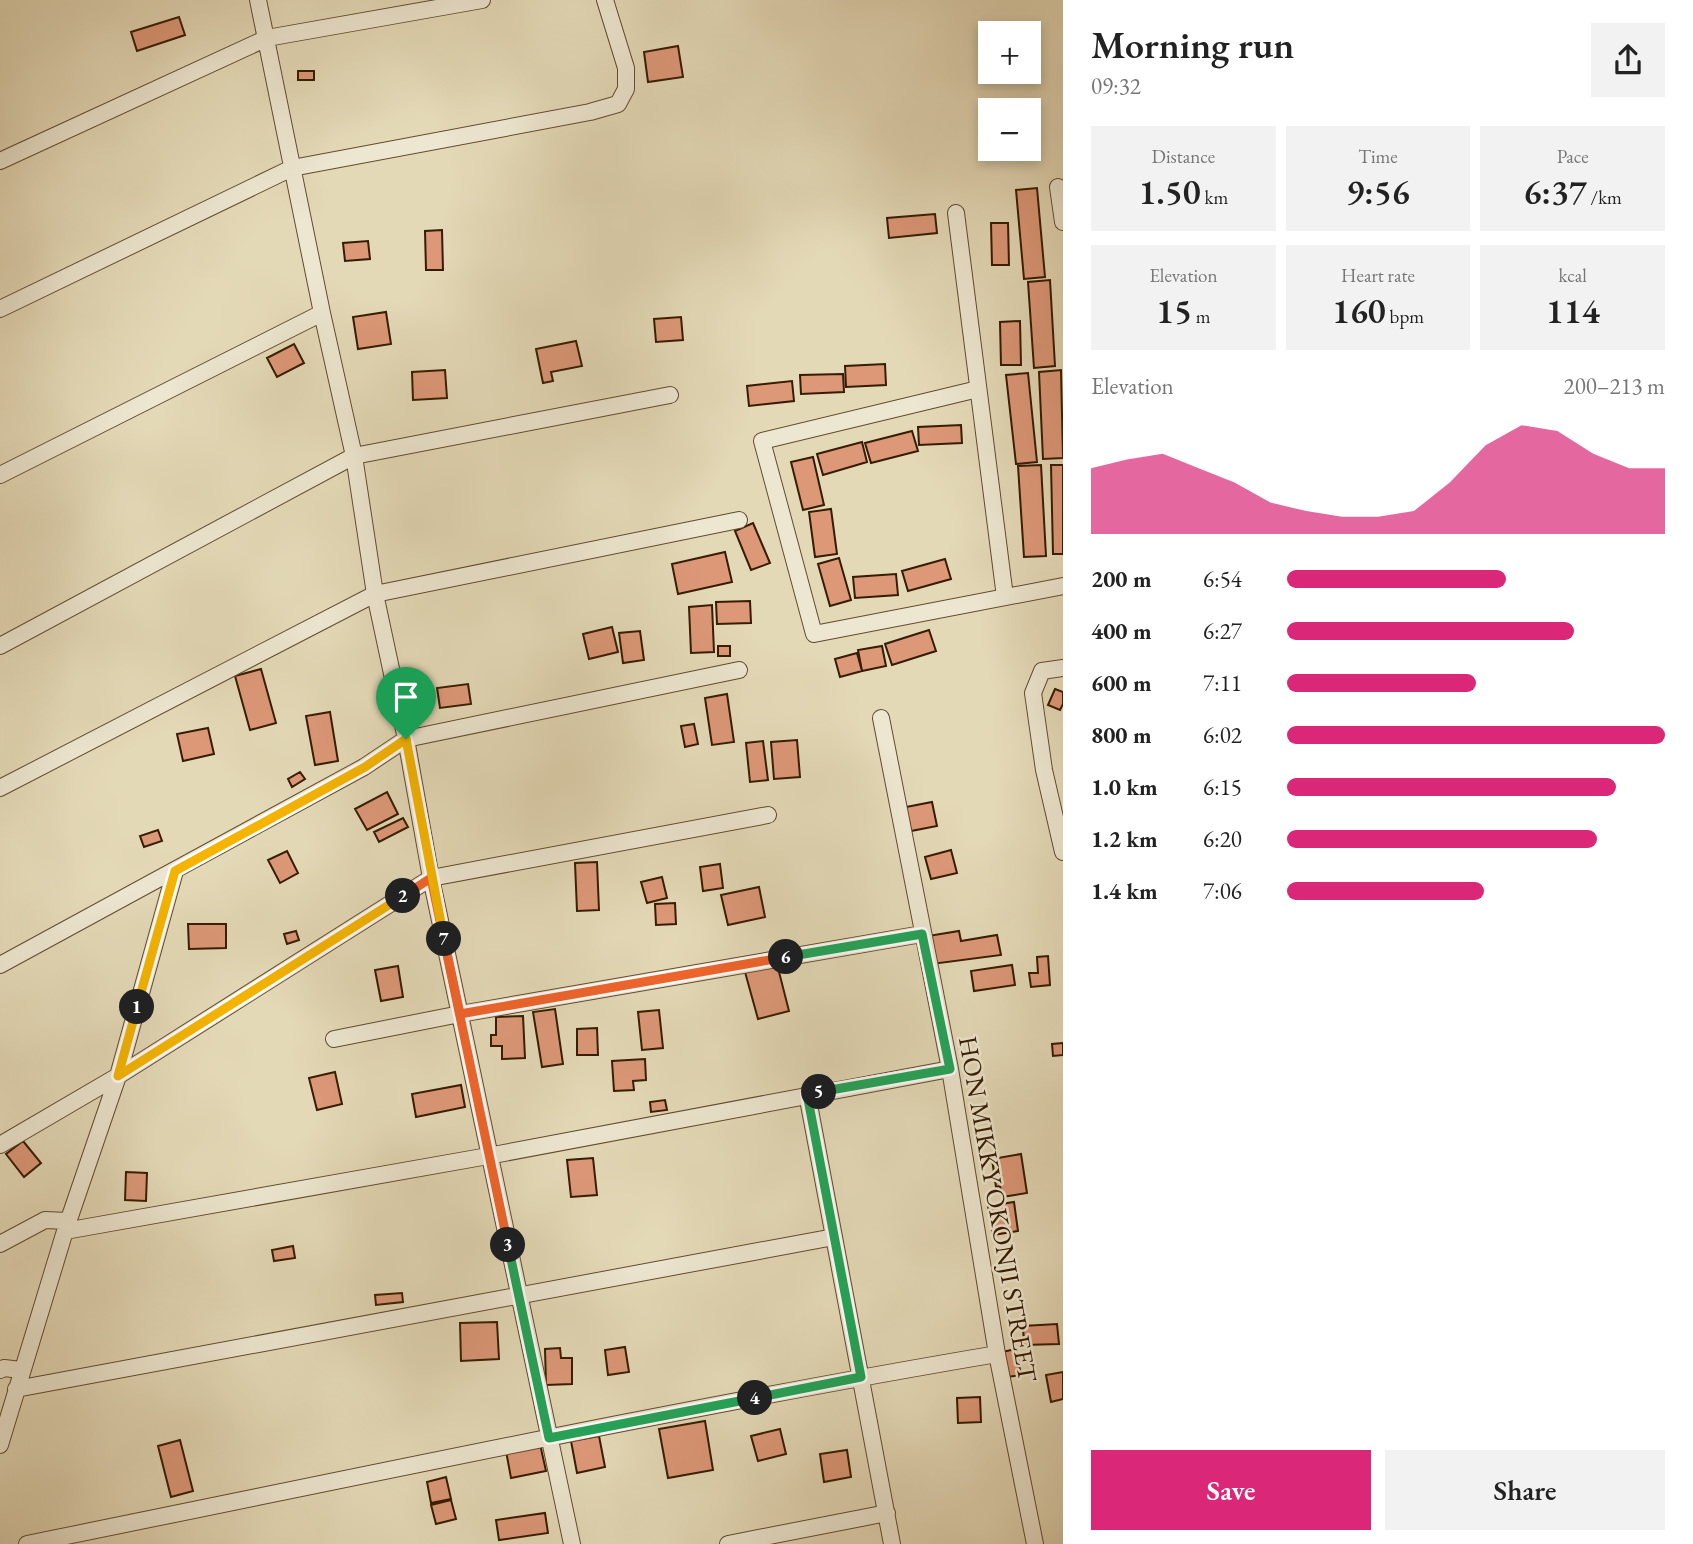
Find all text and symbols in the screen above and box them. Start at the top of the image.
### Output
text: Morning run [1091,20,1294,69]
map controls [978,21,1041,161]
button: + [978,21,1041,84]
button: share [1591,23,1665,97]
text: 09:32 [1091,71,1141,101]
button: − [978,98,1041,161]
text: Distance [1152,144,1215,169]
text: Time [1358,144,1398,169]
text: Pace [1557,144,1589,169]
text: 1.50 [1138,169,1201,214]
text: 9:56 [1346,169,1410,214]
text: 6:37 [1523,169,1587,214]
text: km [1201,185,1228,210]
text: /km [1587,185,1622,210]
text: Elevation [1149,263,1218,288]
text: Heart rate [1341,263,1415,288]
text: kcal [1558,263,1587,288]
text: 15 [1156,288,1192,333]
text: 160 [1332,288,1386,333]
text: 114 [1546,288,1600,333]
text: m [1192,304,1211,329]
text: bpm [1386,304,1424,329]
text: Elevation [1091,371,1174,401]
text: 200–213 m [1564,371,1665,401]
text: 200 m [1091,564,1152,594]
text: 6:54 [1203,564,1242,594]
text: 400 m [1091,616,1152,646]
text: 6:27 [1203,616,1242,646]
pin [376,667,436,739]
text: 600 m [1091,668,1152,698]
text: 7:11 [1203,668,1242,698]
icon: arrive [387,678,425,716]
text: 800 m [1091,720,1152,750]
text: 6:02 [1203,720,1242,750]
text: 1.0 km [1091,772,1158,802]
text: 6:15 [1203,772,1242,802]
text: 1.2 km [1091,824,1158,854]
text: 6:20 [1203,824,1242,854]
text: 1.4 km [1091,876,1158,906]
text: 7:06 [1203,876,1242,906]
pin: 2 [386,878,420,914]
text: 2 [397,883,408,908]
pin: 7 [426,922,462,956]
text: 7 [438,926,449,951]
pin: 6 [768,940,804,974]
text: 6 [780,944,791,969]
pin: 1 [120,990,154,1024]
text: 1 [131,994,142,1019]
street label: HON MIKKY OKONJI STREET [951,1034,1045,1385]
pin: 5 [802,1074,836,1110]
text: 5 [813,1079,824,1104]
pin: 3 [490,1228,526,1262]
text: 3 [502,1232,513,1257]
pin: 4 [738,1380,772,1416]
text: 4 [749,1385,760,1410]
button: Save [1091,1450,1371,1530]
button: Share [1385,1450,1665,1530]

